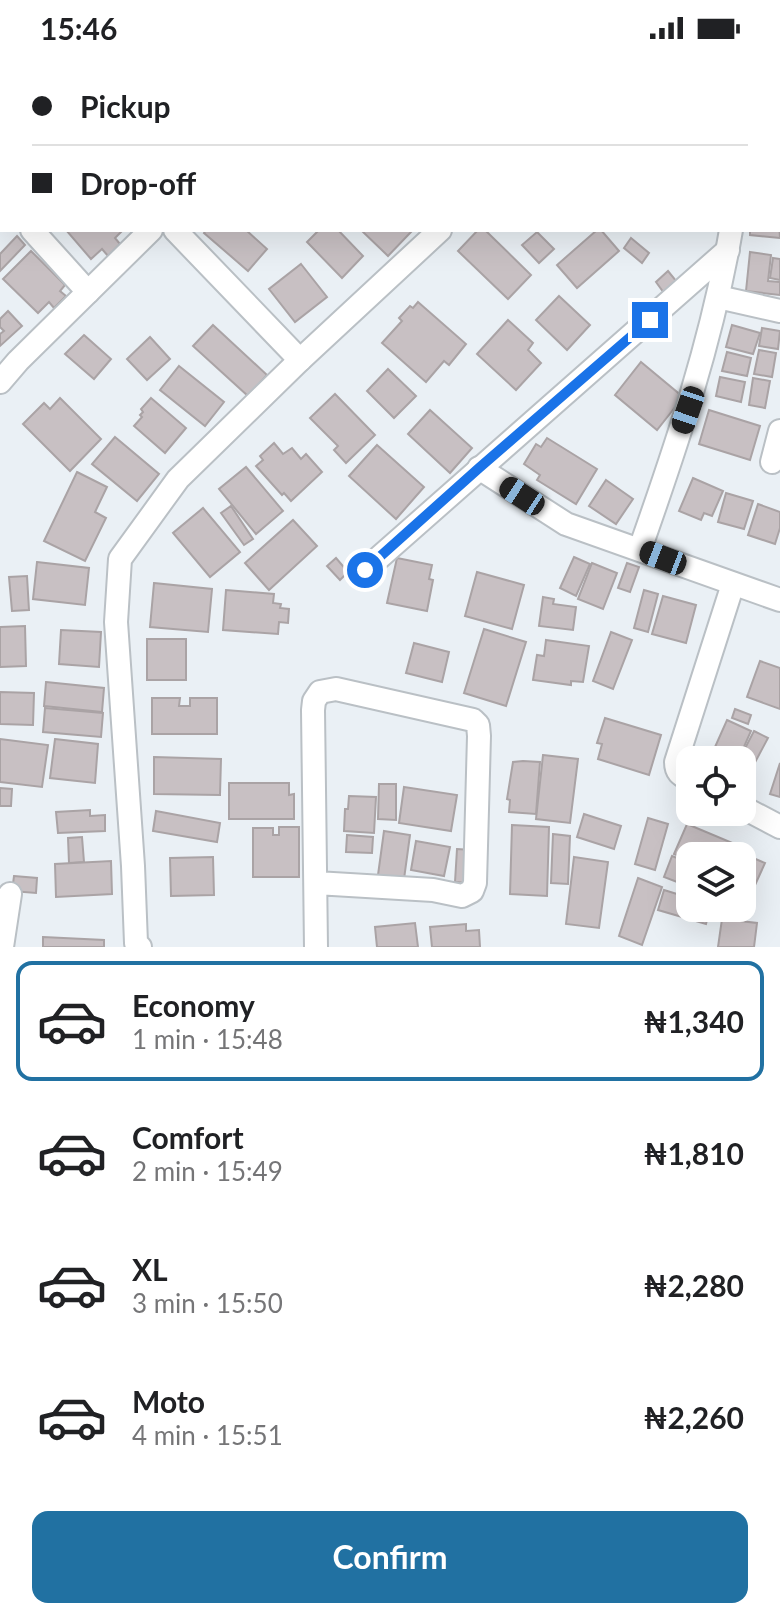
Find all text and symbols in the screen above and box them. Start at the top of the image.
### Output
text: 15:46 [40,10,117,46]
text: Pickup [80,88,171,124]
text: Drop-off [80,165,196,201]
route end [632,302,668,338]
car [669,383,707,437]
car [495,473,549,519]
car [636,538,690,578]
route start [347,552,383,588]
map controls [676,746,756,922]
button: locate [676,746,756,826]
button: layers [676,842,756,922]
icon: car [36,985,108,1057]
text: Economy [132,987,255,1023]
text: ₦1,340 [643,1003,744,1039]
text: 1 min · 15:48 [132,1023,283,1055]
icon: car [36,1117,108,1189]
text: Comfort [132,1119,244,1155]
text: ₦1,810 [643,1135,744,1171]
text: 2 min · 15:49 [132,1155,283,1187]
icon: car [36,1249,108,1321]
text: XL [132,1251,168,1287]
text: ₦2,280 [643,1267,744,1303]
text: 3 min · 15:50 [132,1287,283,1319]
icon: car [36,1381,108,1453]
text: Moto [132,1383,205,1419]
text: ₦2,260 [643,1399,744,1435]
text: 4 min · 15:51 [132,1419,283,1451]
button: Confirm [32,1511,748,1603]

